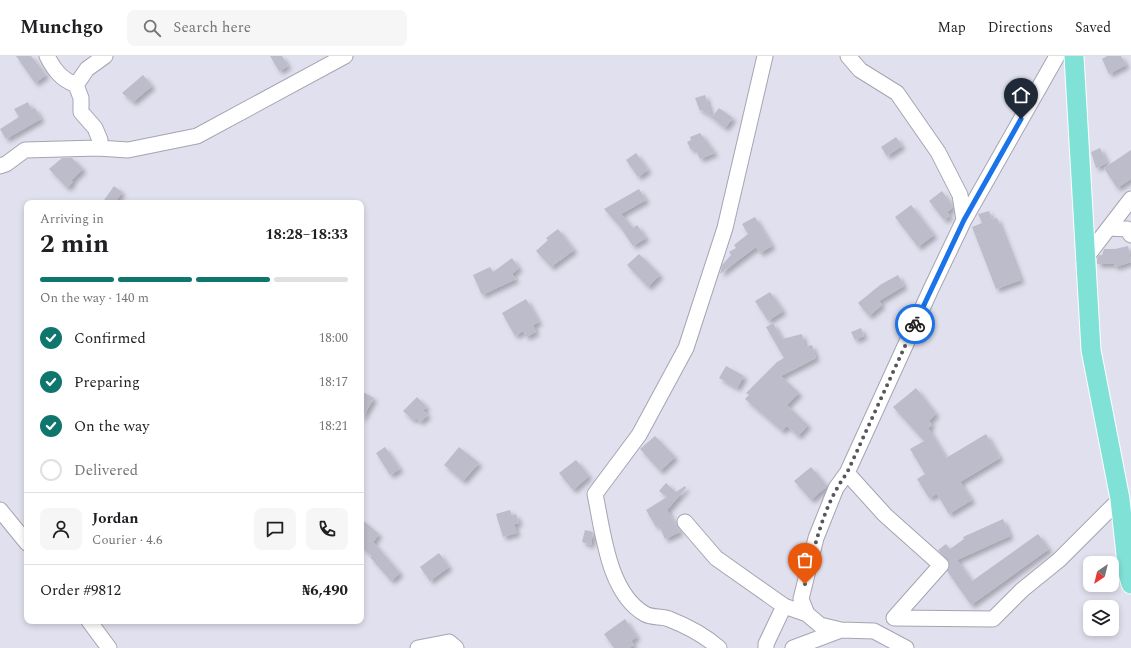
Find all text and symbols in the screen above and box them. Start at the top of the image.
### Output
search box [127,10,407,46]
text: Munchgo [20,13,103,42]
text: Search here [173,16,251,39]
icon: search [141,17,163,39]
text: Map [938,17,966,38]
text: Directions [988,17,1053,38]
text: Saved [1075,17,1111,38]
pin [1004,78,1038,119]
icon: home [1010,84,1032,106]
text: Arriving in [40,209,104,229]
text: 18:28–18:33 [265,223,348,246]
text: 2 min [40,224,109,264]
text: On the way · 140 m [40,288,149,308]
courier [895,304,935,344]
icon: bike [904,313,926,335]
icon: check [40,327,62,349]
text: Confirmed [74,327,146,350]
text: 18:00 [319,328,348,348]
icon: check [40,371,62,393]
text: Preparing [74,371,140,394]
text: 18:17 [319,372,348,392]
icon: check [40,415,62,437]
text: On the way [74,415,149,438]
text: 18:21 [319,416,348,436]
text: Delivered [74,459,138,482]
text: Jordan [92,507,139,530]
button: person [40,508,82,550]
button: chat [254,508,296,550]
button: phone [306,508,348,550]
text: Courier · 4.6 [92,530,162,550]
pin [788,543,822,584]
icon: bag [794,549,816,571]
north arrow [1083,556,1119,592]
map controls [1083,556,1119,636]
text: Order #9812 [40,579,121,602]
text: ₦6,490 [302,579,348,602]
button: layers [1083,600,1119,636]

